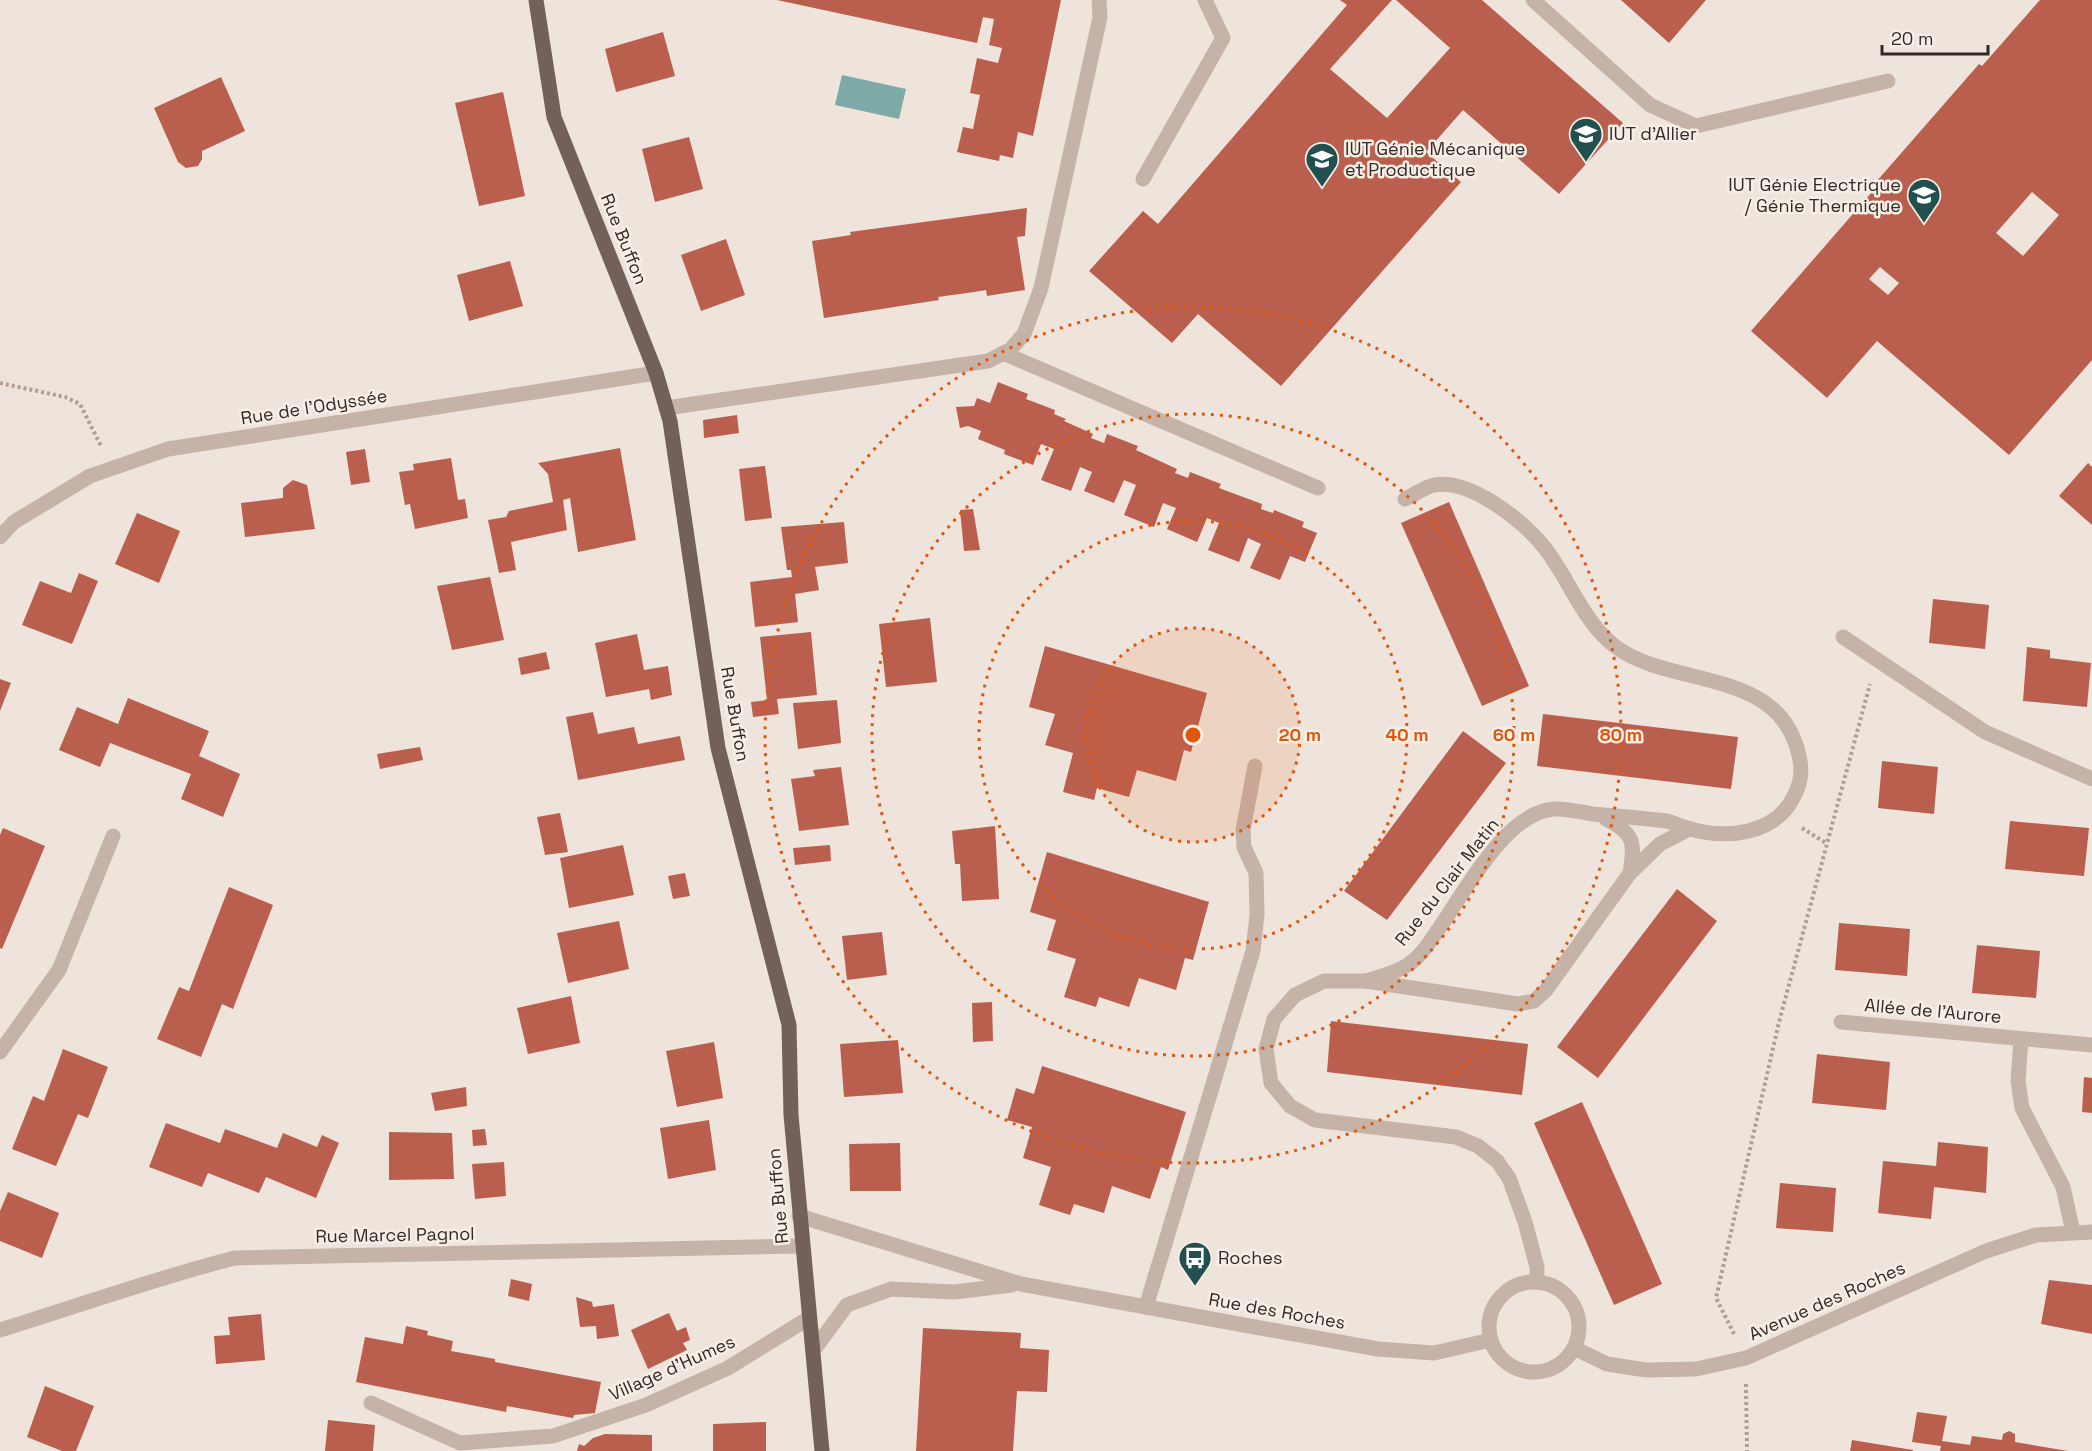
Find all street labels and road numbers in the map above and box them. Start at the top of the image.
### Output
street label: Rue Buffon [596,190,653,288]
street label: Rue de l'Odyssée [239,384,389,429]
street label: Rue Buffon [716,665,755,763]
street label: Rue du Clair Matin [1389,813,1504,950]
street label: Allée de l'Aurore [1864,993,2002,1028]
street label: Rue Buffon [762,1147,793,1245]
street label: Rue Marcel Pagnol [315,1222,475,1247]
street label: Avenue des Roches [1745,1256,1909,1345]
street label: Rue des Roches [1207,1287,1347,1334]
street label: Village d'Humes [605,1329,739,1406]

